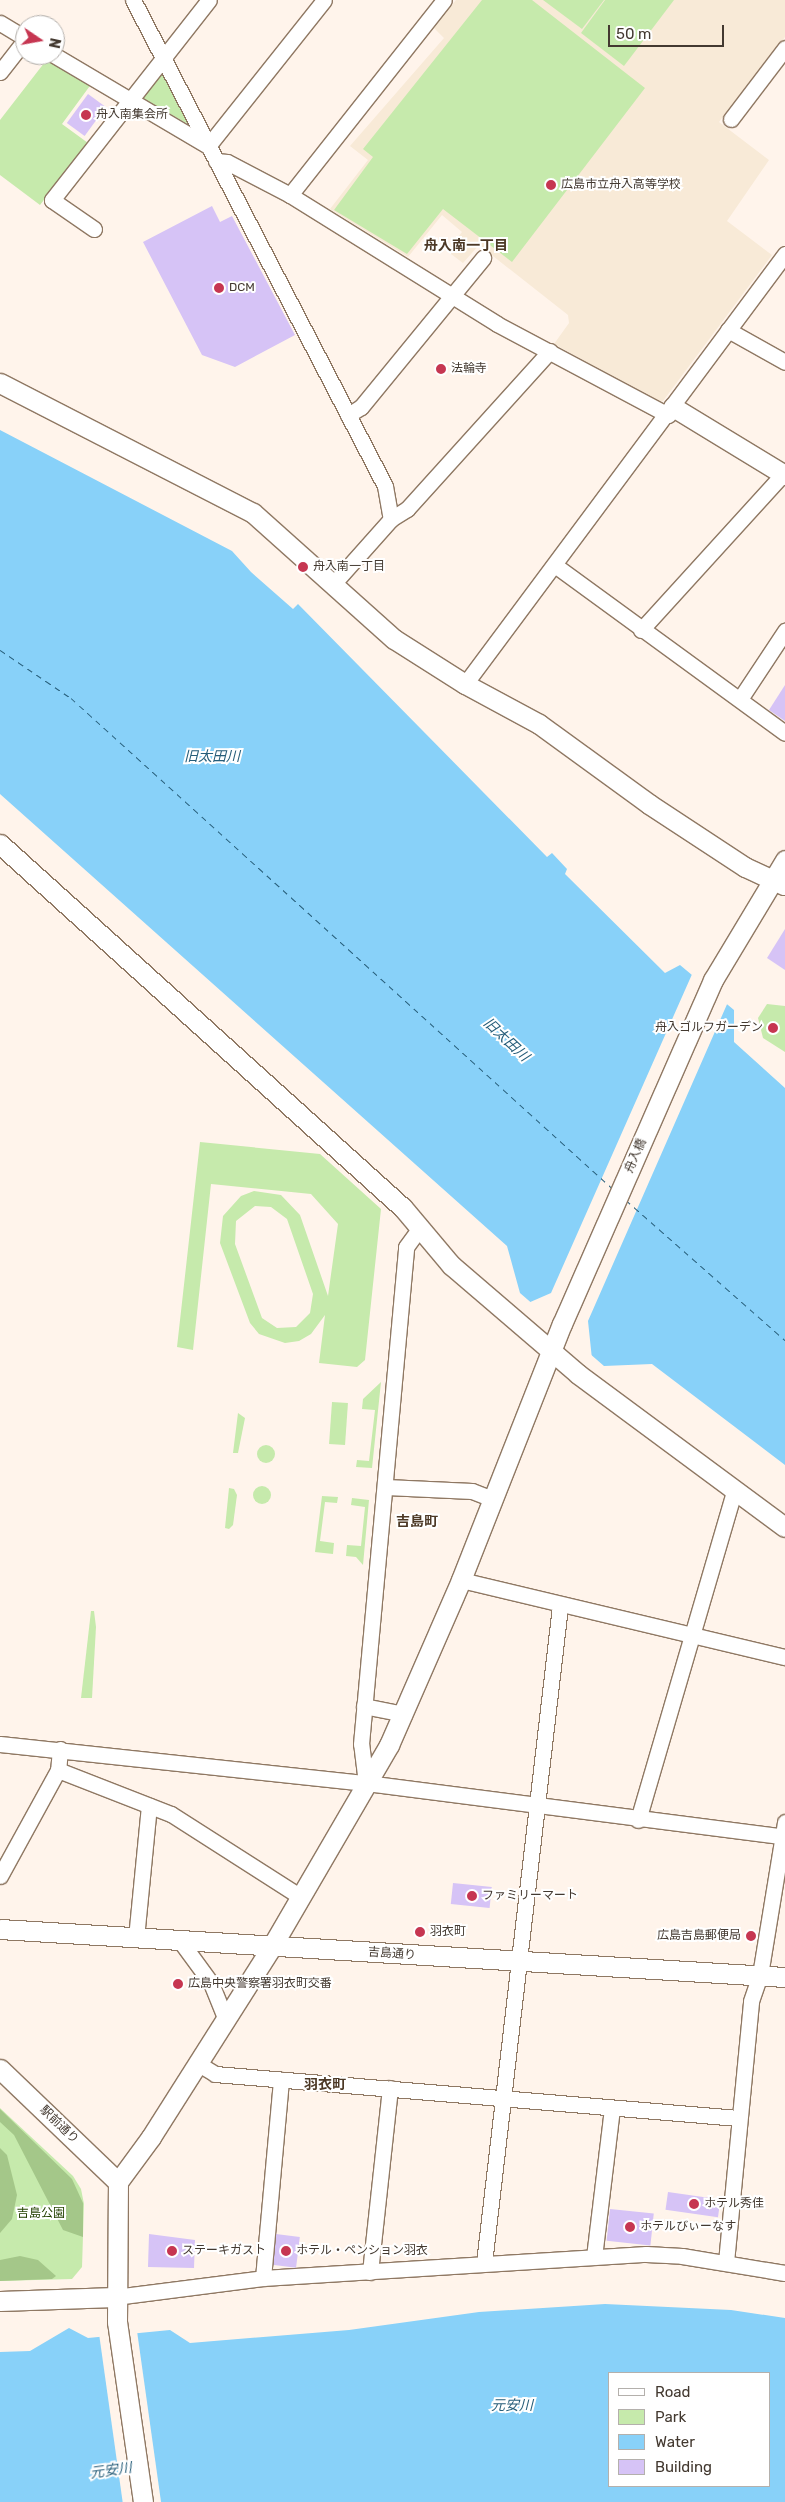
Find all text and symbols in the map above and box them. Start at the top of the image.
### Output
north arrow [15,15,65,65]
scale bar [610,15,726,47]
text: 50 m [616,25,651,43]
text: N [45,36,64,50]
place label: 舟入南集会所 [96,108,168,122]
marker: 舟入南集会所 [80,109,92,121]
place label: 広島市立舟入高等学校 [561,178,681,192]
marker: 広島市立舟入高等学校 [545,179,557,191]
district label: 舟入南一丁目 [424,238,508,254]
place label: DCM [229,281,255,295]
marker: DCM [213,282,225,294]
place label: 法輪寺 [451,362,487,376]
marker: 法輪寺 [435,363,447,375]
place label: 舟入南一丁目 [313,560,385,574]
marker: 舟入南一丁目 [297,561,309,573]
water label: 旧太田川 [184,749,240,765]
water label: 旧太田川 [480,1015,532,1065]
place label: 舟入ゴルフガーデン [655,1021,763,1035]
marker: 舟入ゴルフガーデン [767,1022,779,1034]
street label: 舟入橋 [622,1137,650,1175]
district label: 吉島町 [396,1514,438,1530]
place label: ファミリーマート [482,1889,578,1903]
marker: ファミリーマート [466,1890,478,1902]
place label: 羽衣町 [430,1925,466,1939]
marker: 羽衣町 [414,1926,426,1938]
place label: 広島吉島郵便局 [657,1929,741,1943]
marker: 広島吉島郵便局 [745,1930,757,1942]
street label: 吉島通り [368,1945,416,1963]
place label: 広島中央警察署羽衣町交番 [188,1977,332,1991]
marker: 広島中央警察署羽衣町交番 [172,1978,184,1990]
district label: 羽衣町 [304,2077,346,2093]
street label: 駅前通り [37,2103,81,2147]
place label: ホテル秀佳 [704,2197,764,2211]
marker: ホテル秀佳 [688,2198,700,2210]
park label: 吉島公園 [17,2207,65,2221]
place label: ホテルびぃーなす [640,2220,736,2234]
marker: ホテルびぃーなす [624,2221,636,2233]
place label: ステーキガスト [182,2244,266,2258]
place label: ホテル・ペンション羽衣 [296,2244,428,2258]
marker: ステーキガスト [166,2245,178,2257]
marker: ホテル・ペンション羽衣 [280,2245,292,2257]
legend [608,2372,770,2487]
text: Road [655,2383,691,2401]
water label: 元安川 [491,2398,533,2414]
text: Park [655,2408,686,2426]
text: Water [655,2433,695,2451]
text: Building [655,2458,712,2476]
water label: 元安川 [89,2460,133,2482]

